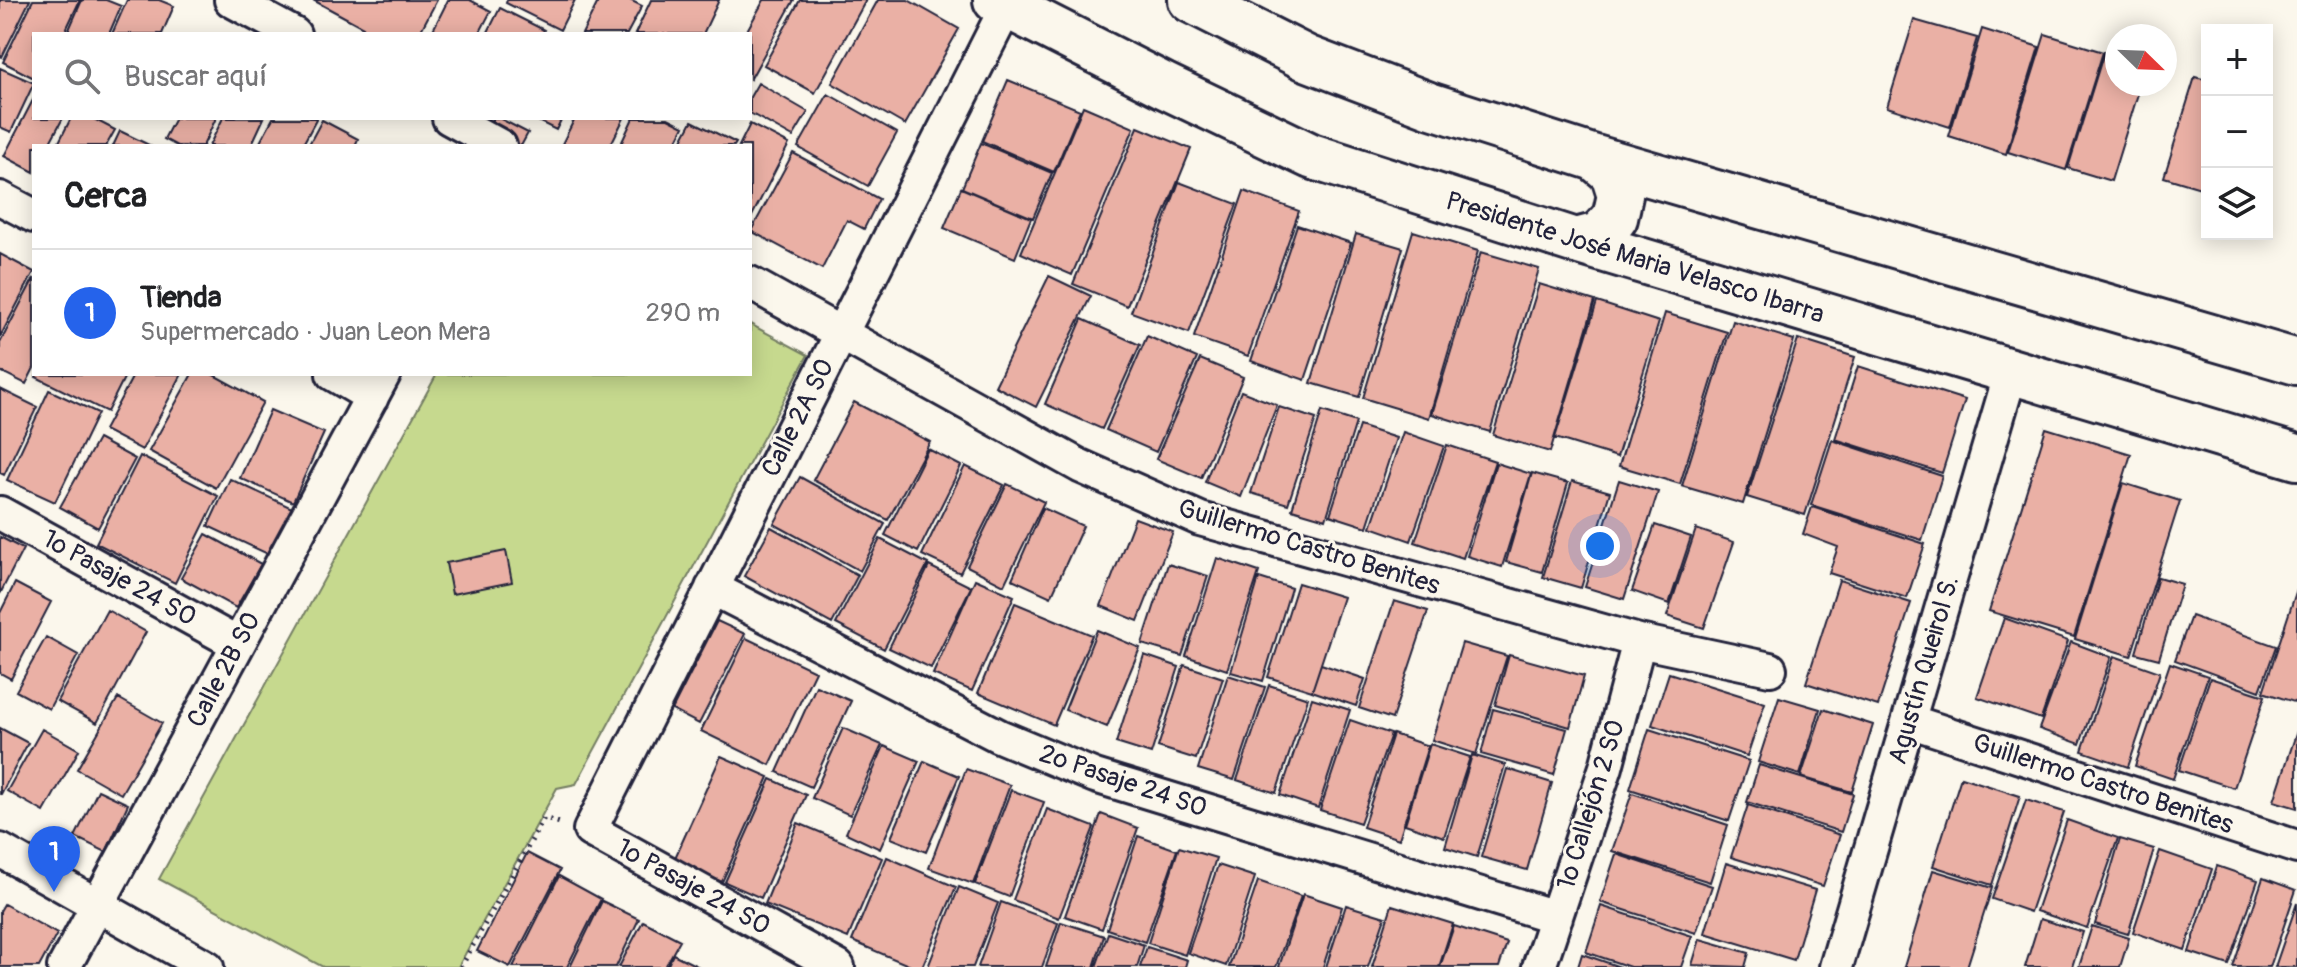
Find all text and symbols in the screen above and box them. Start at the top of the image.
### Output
north arrow [2105,24,2177,96]
map controls [2201,24,2273,240]
button: + [2201,24,2273,96]
search box [32,32,752,120]
icon: search [60,54,104,98]
text: Buscar aquí [124,58,267,95]
button: − [2201,96,2273,168]
button: layers [2201,168,2273,240]
text: Cerca [64,175,147,218]
street label: Presidente José Maria Velasco Ibarra [1442,185,1828,331]
text: Tienda [140,279,222,316]
text: 1 [85,297,95,329]
text: 290 m [646,297,720,329]
text: Supermercado · Juan Leon Mera [140,316,491,348]
street label: Calle 2A SO [755,354,841,482]
street label: Guillermo Castro Benites [1174,492,1444,602]
street label: 1º Pasaje 24 SO [37,523,201,633]
your location [1580,526,1620,566]
street label: Agustín Queirol S. [1882,572,1966,768]
street label: Calle 2B SO [180,607,268,733]
street label: 1º Callejón 2 SO [1550,716,1632,894]
street label: Guillermo Castro Benites [1969,727,2238,841]
street label: 2º Pasaje 24 SO [1035,737,1211,825]
pin: 1 [28,826,80,892]
street label: 1º Pasaje 24 SO [611,832,775,942]

